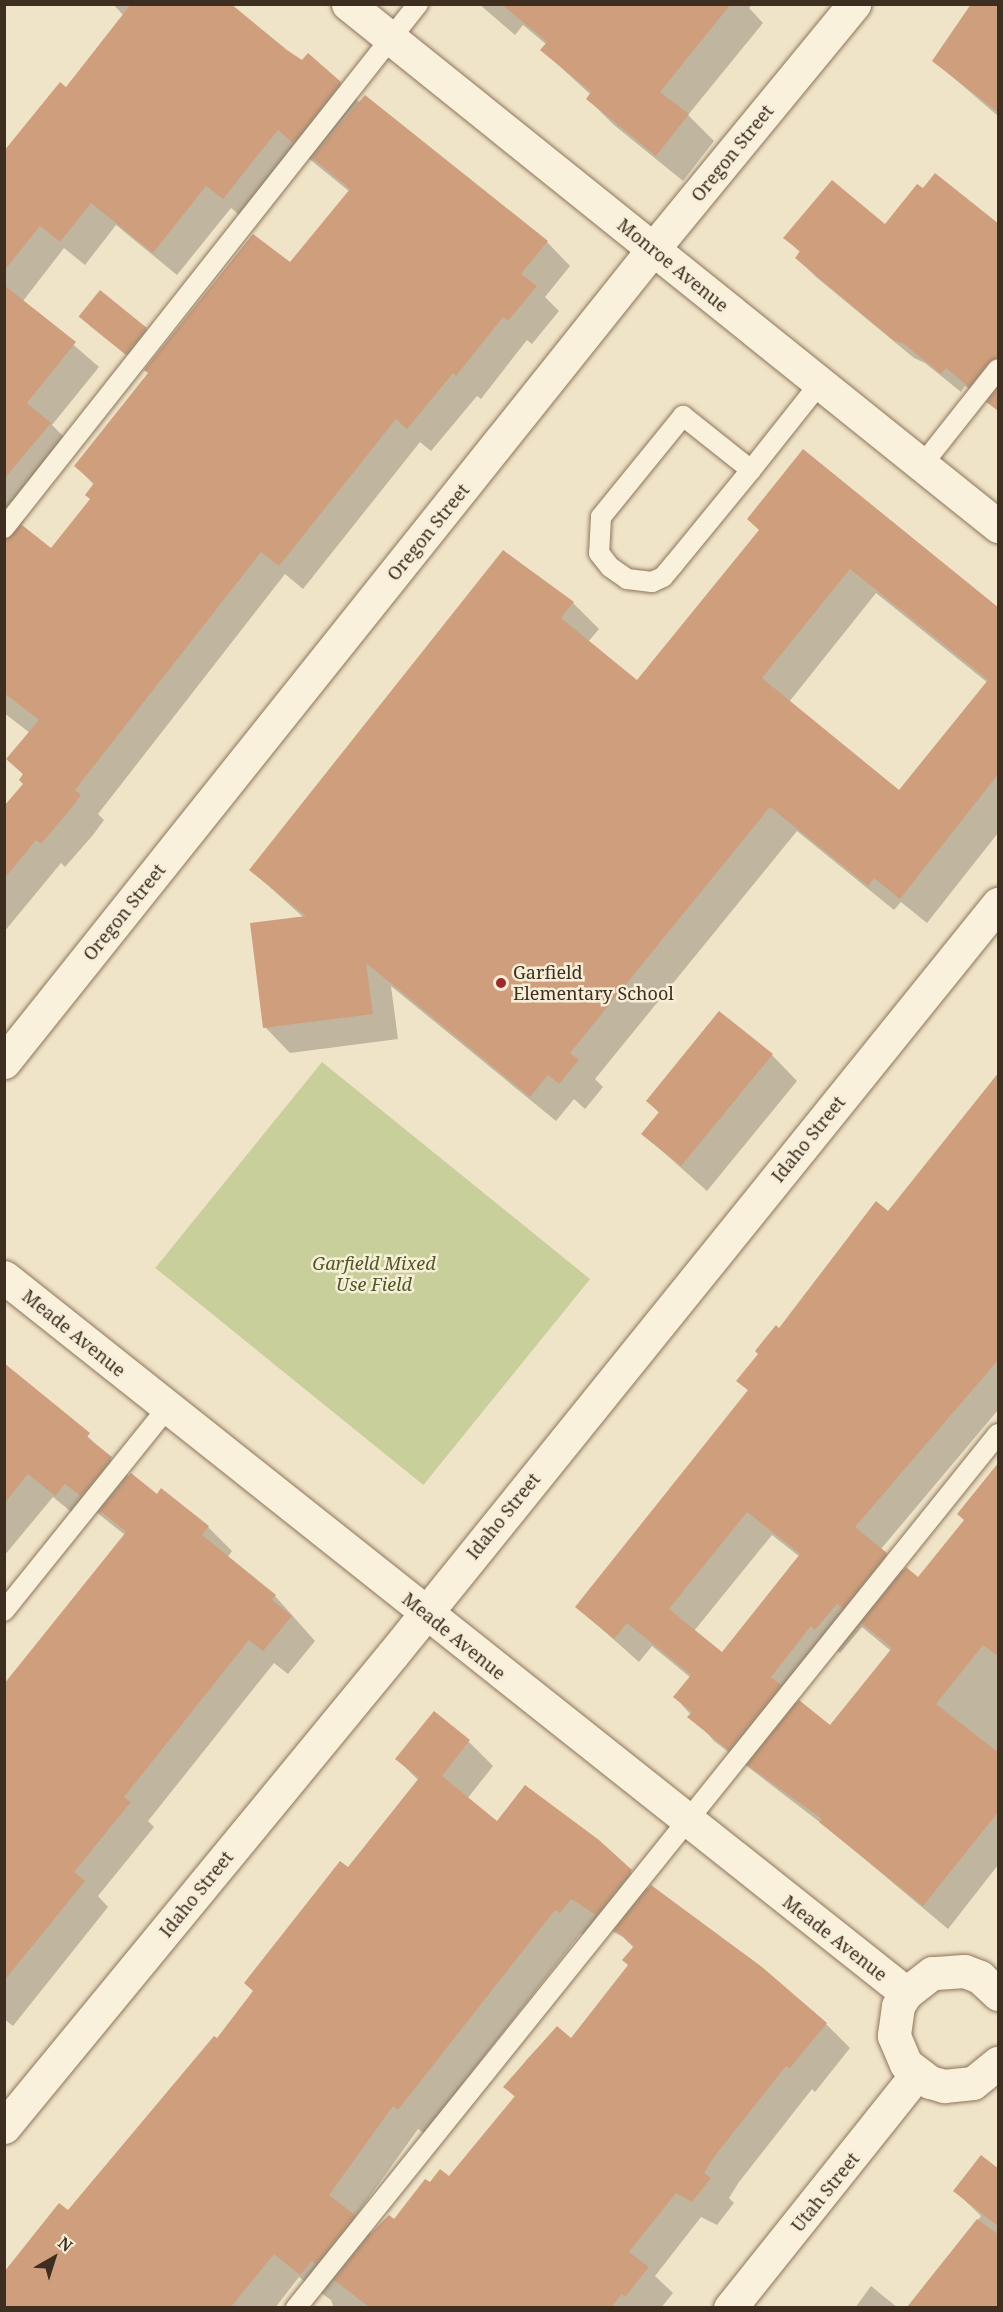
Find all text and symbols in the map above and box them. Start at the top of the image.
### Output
street label: Oregon Street [686,100,778,206]
street label: Monroe Avenue [613,214,733,316]
street label: Oregon Street [382,479,474,585]
street label: Oregon Street [78,859,170,965]
place label: Garfield Elementary School [513,962,674,1004]
marker: Garfield Elementary School [494,976,508,990]
street label: Idaho Street [767,1092,849,1186]
park label: Garfield Mixed Use Field [312,1253,436,1296]
street label: Meade Avenue [18,1285,130,1381]
street label: Idaho Street [462,1469,544,1563]
street label: Meade Avenue [398,1588,510,1684]
street label: Idaho Street [155,1847,237,1941]
street label: Meade Avenue [779,1891,891,1985]
street label: Utah Street [786,2148,864,2236]
north arrow [24,2228,84,2288]
text: N [53,2231,77,2257]

